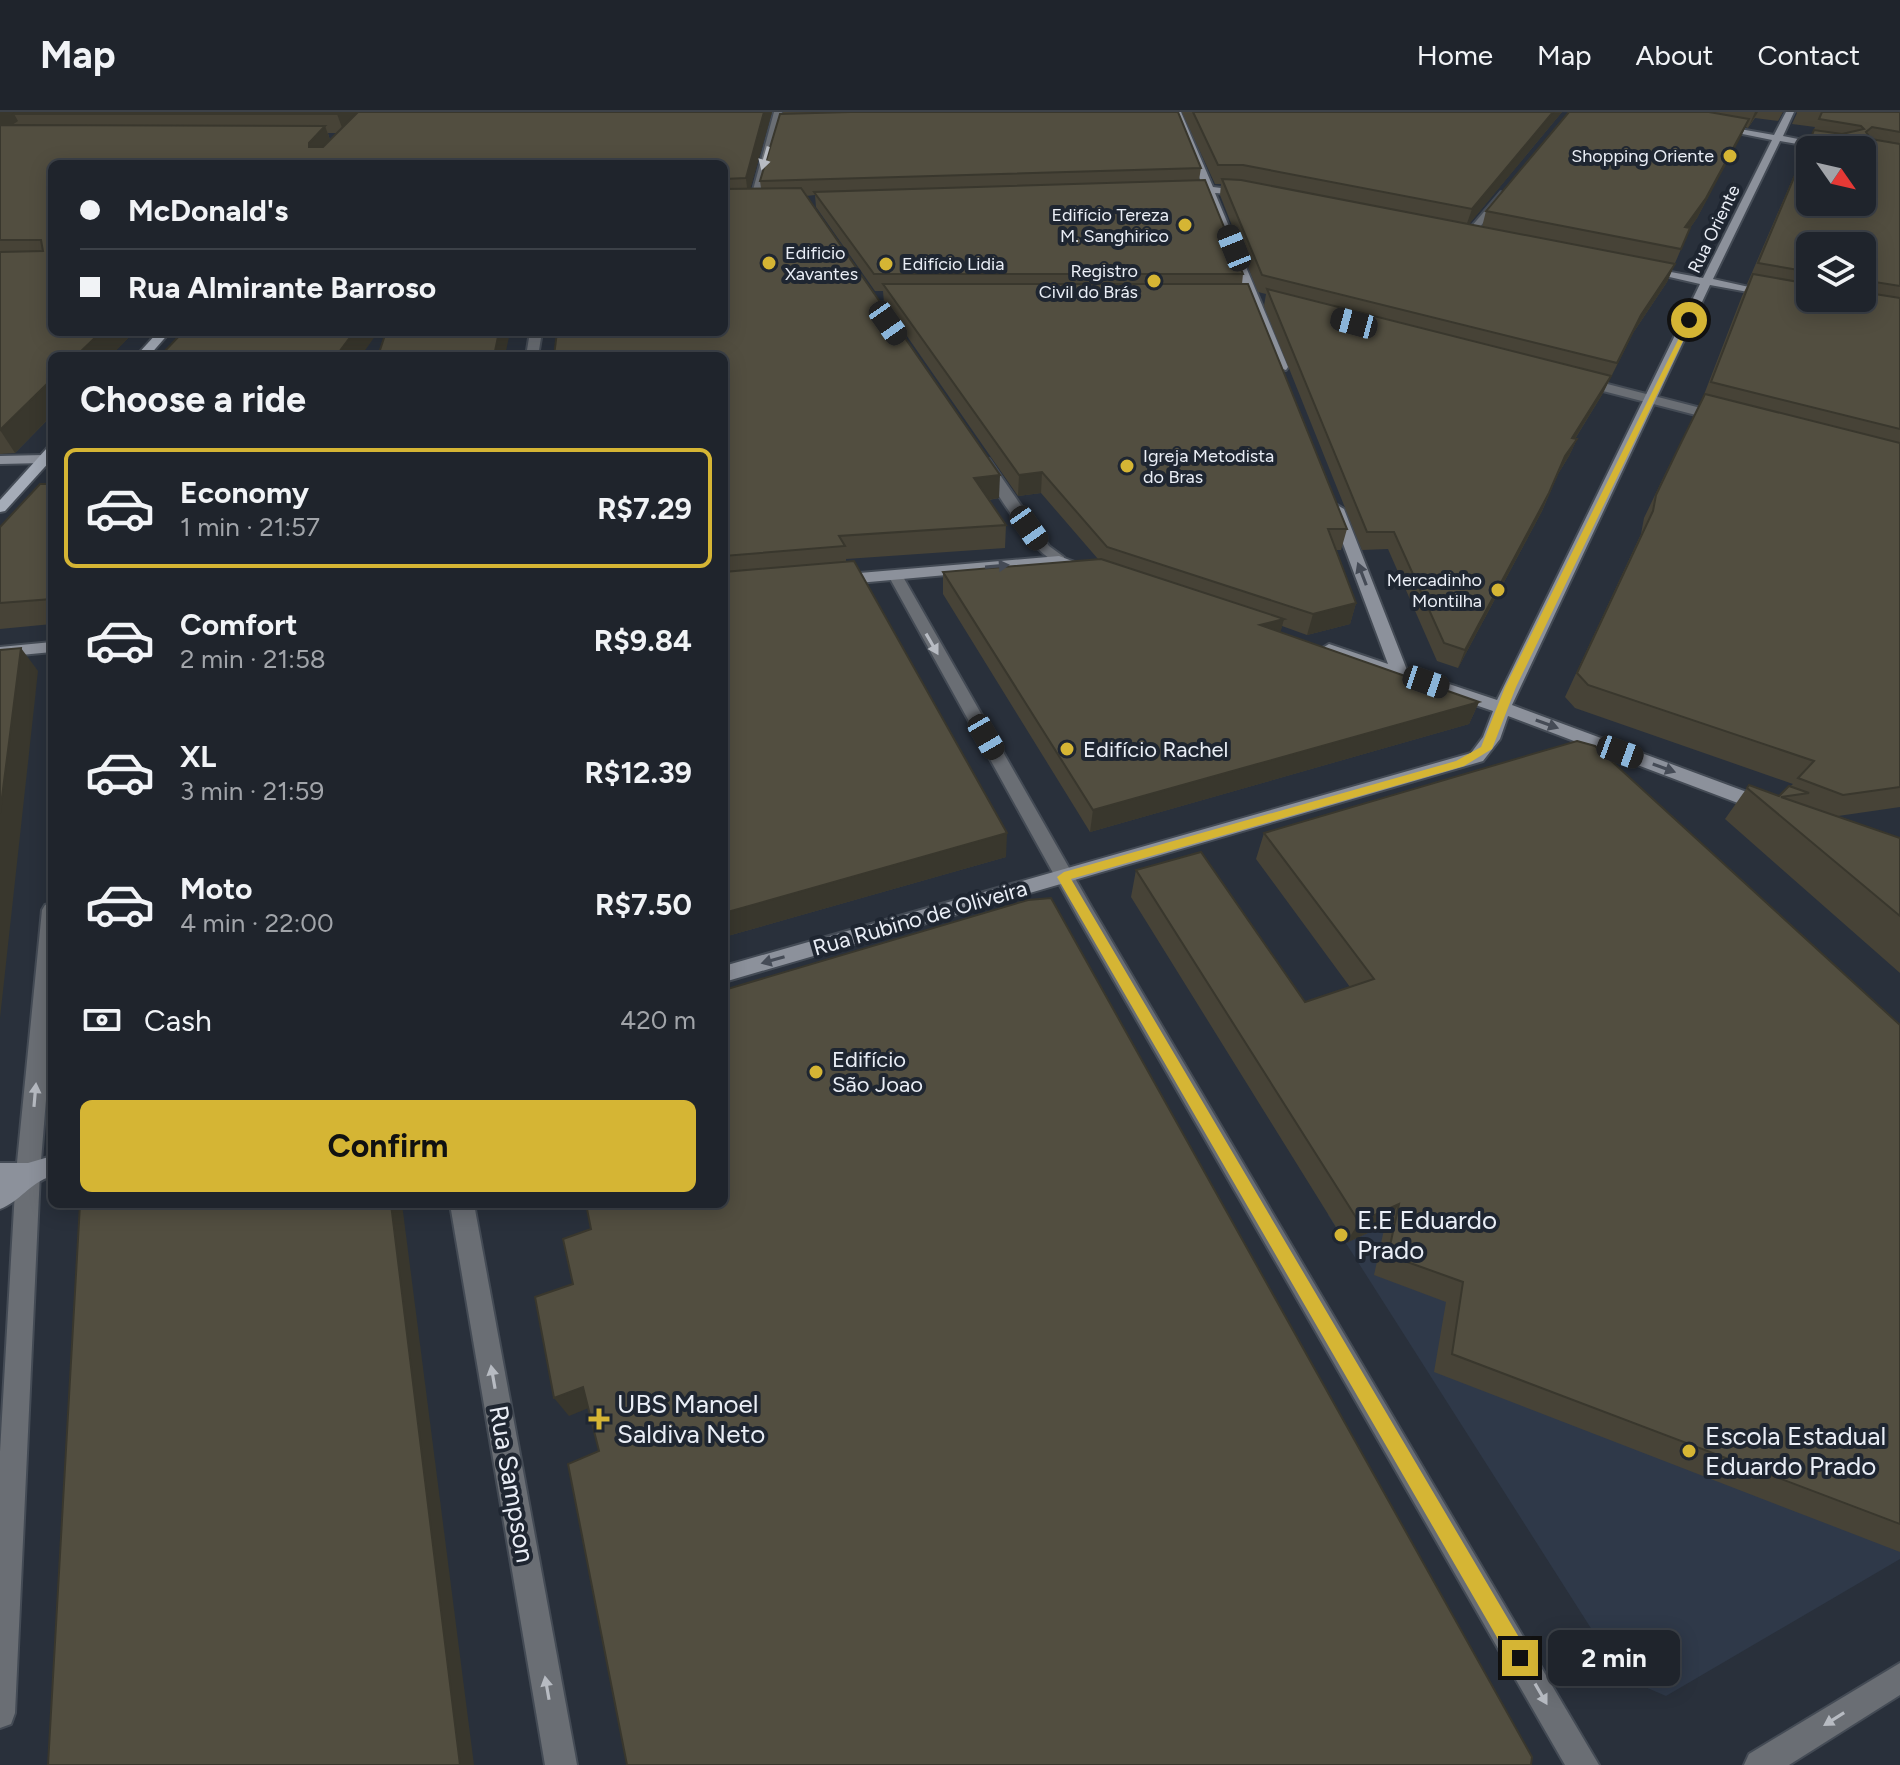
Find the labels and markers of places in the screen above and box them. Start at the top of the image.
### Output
place label: Shopping Oriente [1571,145,1714,167]
marker: Shopping Oriente [1721,147,1739,165]
place label: Edifício Tereza M. Sanghirico [1051,204,1169,247]
marker: Edifício Tereza M. Sanghirico [1176,216,1194,234]
place label: Edificio Xavantes [785,242,858,285]
place label: Edifício Lidia [902,253,1004,275]
marker: Edificio Xavantes [760,254,778,272]
marker: Edifício Lidia [877,255,895,273]
place label: Registro Civil do Brás [1039,260,1138,303]
marker: Registro Civil do Brás [1145,272,1163,290]
place label: Igreja Metodista do Bras [1143,445,1274,488]
marker: Igreja Metodista do Bras [1118,457,1136,475]
place label: Mercadinho Montilha [1387,569,1482,612]
marker: Mercadinho Montilha [1489,581,1507,599]
place label: Edifício Rachel [1083,736,1228,763]
marker: Edifício Rachel [1058,740,1076,758]
place label: Edifício São Joao [832,1046,923,1098]
marker: Edifício São Joao [807,1063,825,1081]
place label: E.E Eduardo Prado [1357,1204,1497,1266]
marker: E.E Eduardo Prado [1332,1226,1350,1244]
place label: UBS Manoel Saldiva Neto [617,1388,765,1450]
marker: UBS Manoel Saldiva Neto [588,1408,610,1430]
place label: Escola Estadual Eduardo Prado [1705,1420,1886,1482]
marker: Escola Estadual Eduardo Prado [1680,1442,1698,1460]

